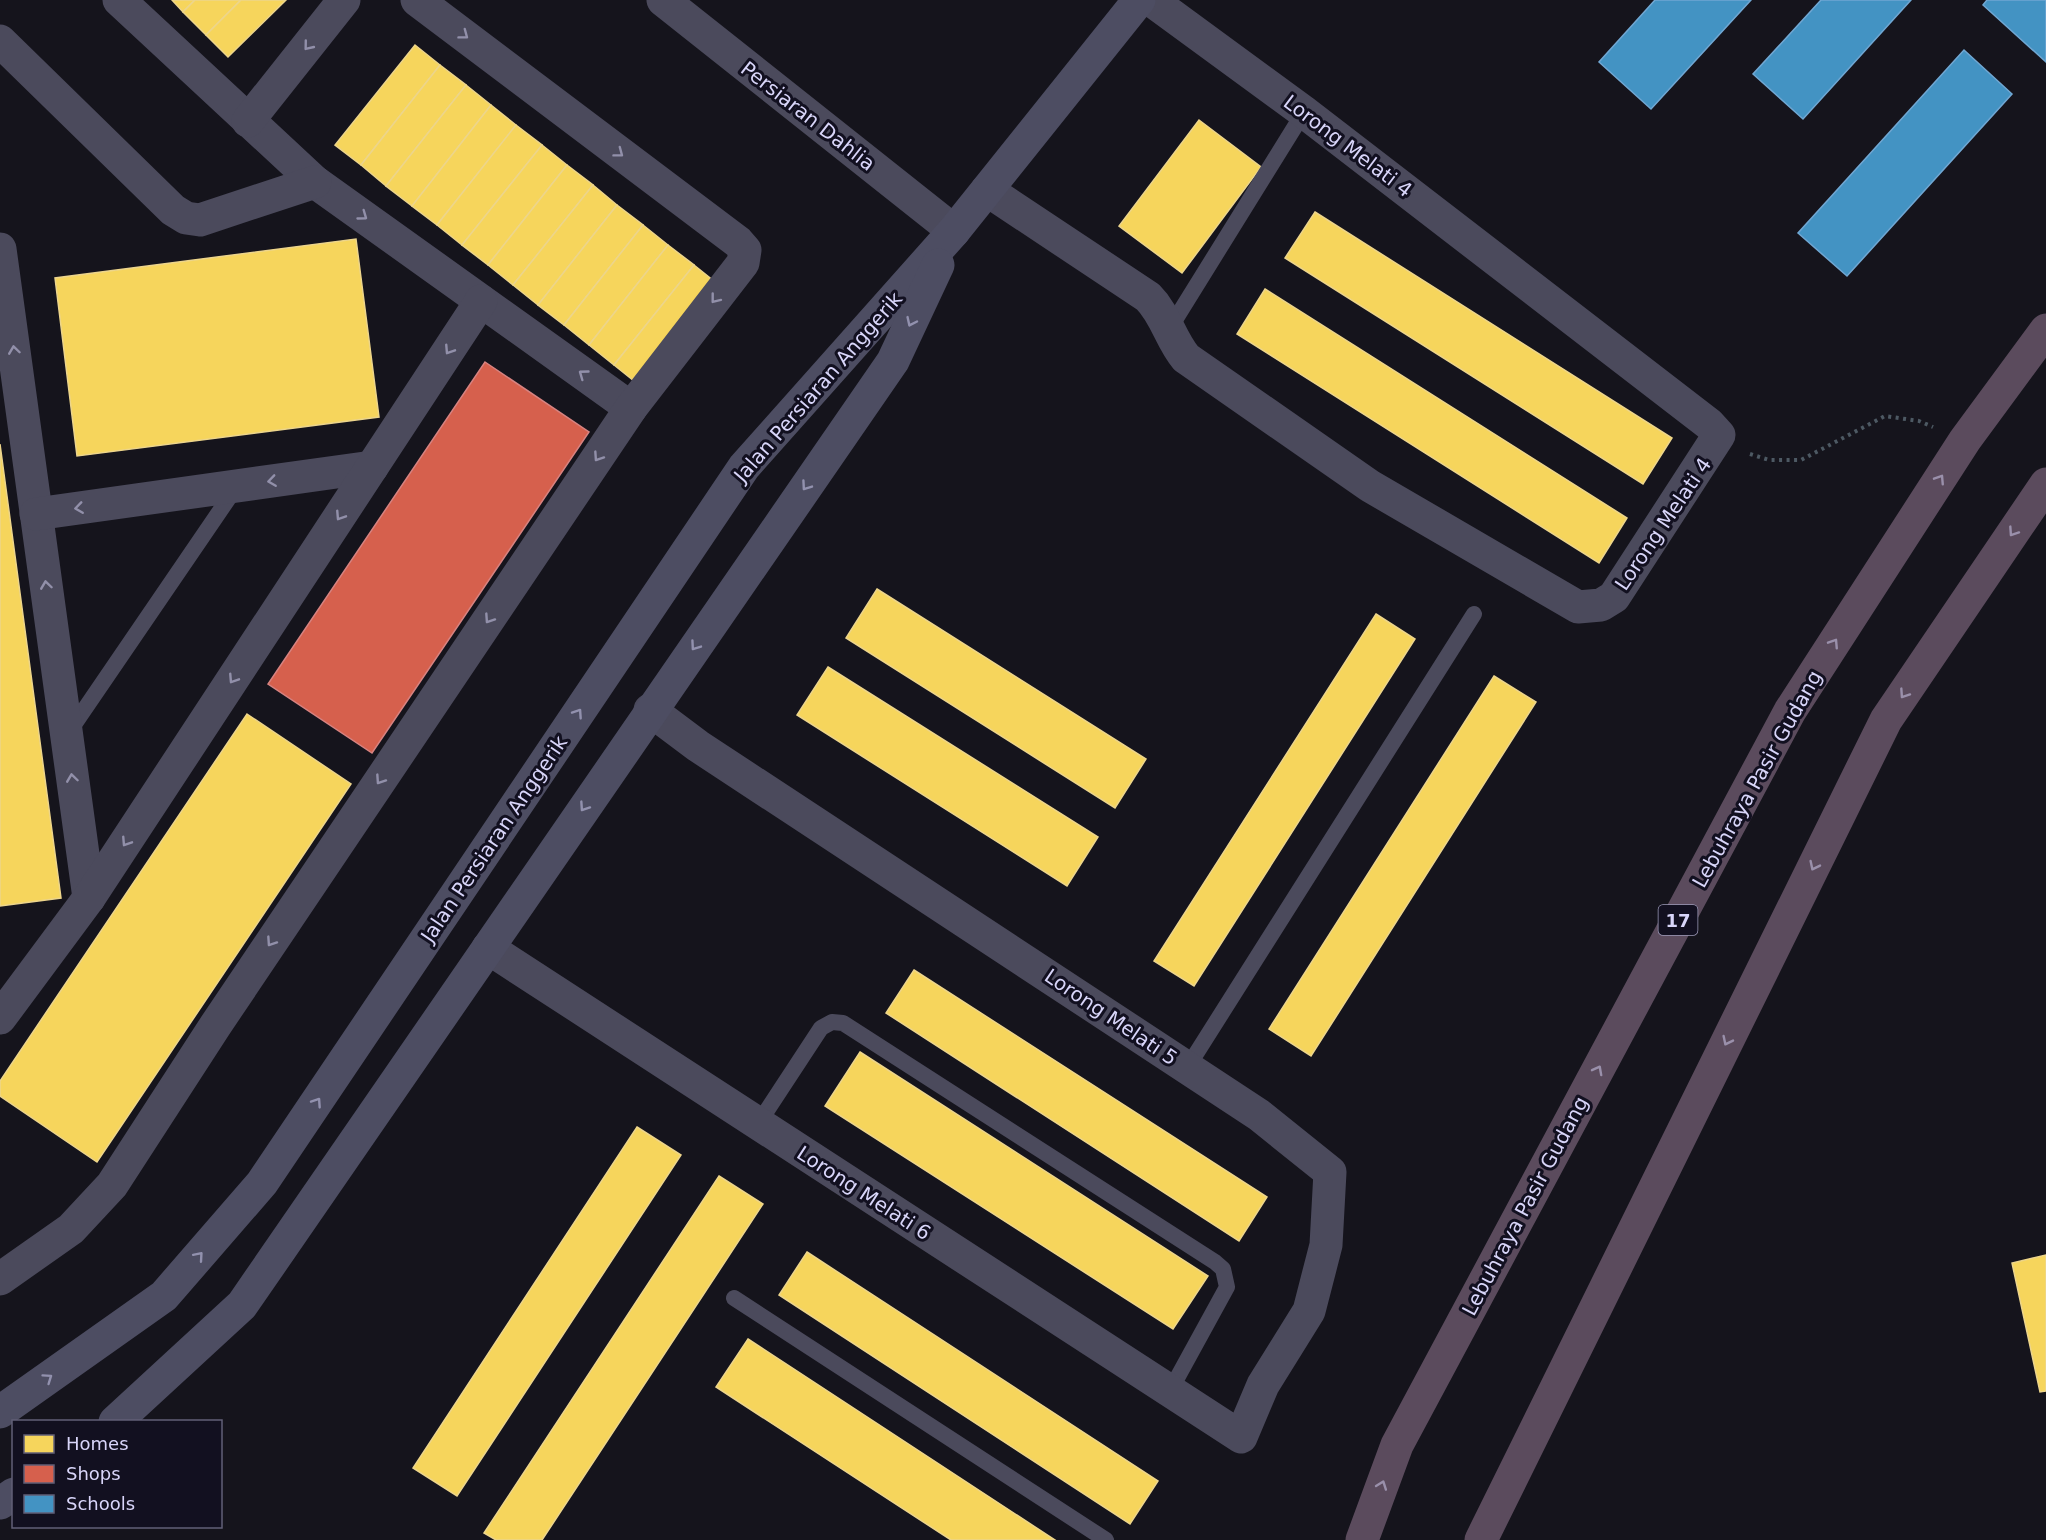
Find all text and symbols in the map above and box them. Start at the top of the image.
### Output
one-way arrow [457,28,468,39]
one-way arrow [304,39,315,50]
street label: Persiaran Dahlia [736,56,880,176]
street label: Lorong Melati 4 [1279,90,1417,202]
one-way arrow [613,145,624,156]
one-way arrow [356,209,367,220]
street label: Jalan Persiaran Anggerik [728,287,907,488]
one-way arrow [711,292,722,303]
one-way arrow [906,315,918,326]
one-way arrow [445,343,456,354]
one-way arrow [9,345,21,355]
one-way arrow [579,370,590,381]
one-way arrow [594,450,605,461]
street label: Lorong Melati 4 [1610,453,1716,595]
one-way arrow [268,475,277,487]
one-way arrow [1933,475,1944,486]
one-way arrow [802,479,813,490]
one-way arrow [75,502,84,514]
one-way arrow [335,510,347,520]
one-way arrow [2009,526,2020,537]
one-way arrow [40,580,52,589]
one-way arrow [485,612,496,623]
one-way arrow [1827,638,1838,649]
one-way arrow [691,639,702,650]
street label: Lebuhraya Pasir Gudang [1687,666,1827,892]
one-way arrow [228,673,240,683]
one-way arrow [1900,687,1911,698]
one-way arrow [571,709,582,720]
street label: Jalan Persiaran Anggerik [415,731,572,949]
one-way arrow [67,773,79,783]
one-way arrow [376,774,387,785]
one-way arrow [580,800,591,811]
one-way arrow [121,836,133,846]
one-way arrow [1809,860,1821,871]
road number: 17 [1658,905,1698,935]
one-way arrow [267,936,279,946]
street label: Lorong Melati 5 [1040,964,1182,1070]
one-way arrow [1723,1035,1735,1046]
one-way arrow [1591,1066,1602,1076]
street label: Lebuhraya Pasir Gudang [1457,1092,1593,1320]
one-way arrow [310,1097,321,1108]
street label: Lorong Melati 6 [793,1141,935,1245]
one-way arrow [192,1252,203,1263]
one-way arrow [41,1374,52,1385]
legend [12,1420,222,1528]
text: Homes [66,1433,129,1454]
text: Shops [66,1463,121,1484]
one-way arrow [1374,1480,1387,1491]
text: Schools [66,1493,135,1514]

